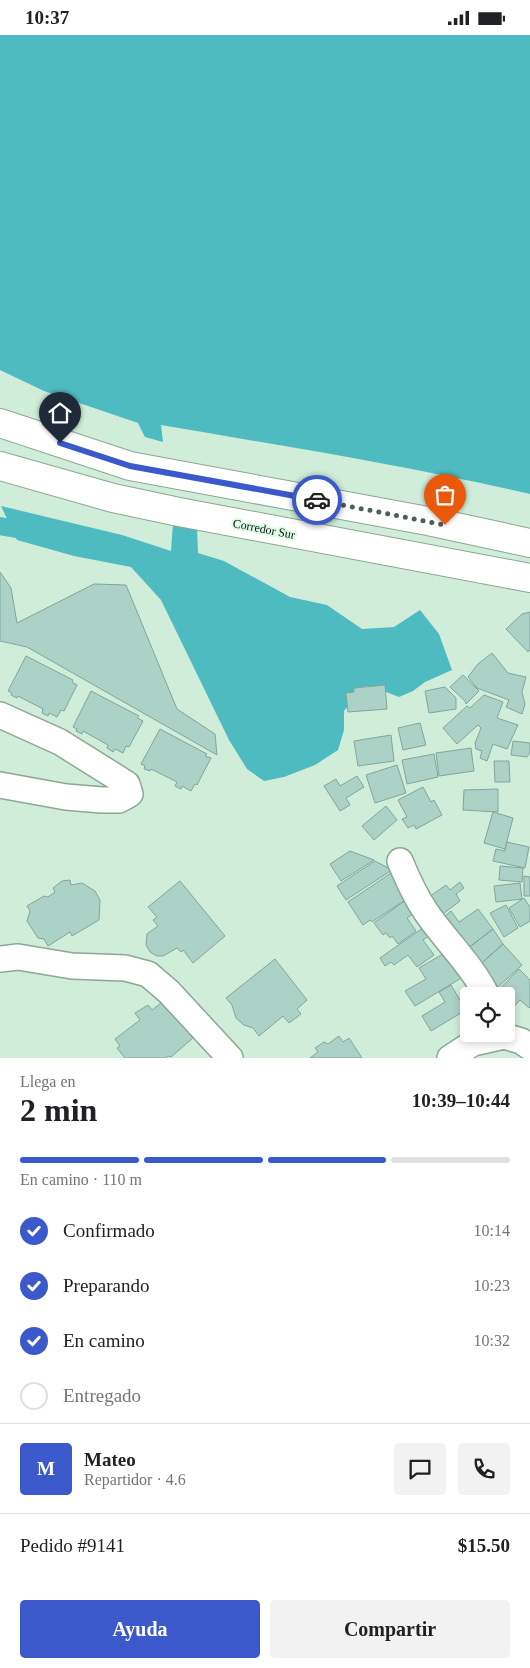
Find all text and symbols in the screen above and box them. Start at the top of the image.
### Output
text: 10:37 [25,7,69,28]
pin [39,392,81,443]
icon: home [46,399,74,427]
pin [424,474,466,525]
courier [292,475,342,525]
icon: bag [431,481,459,509]
icon: car [303,486,331,514]
street label: Corredor Sur [232,516,296,542]
map controls [460,987,515,1042]
button: locate [460,987,515,1042]
text: Llega en [20,1073,76,1090]
text: 10:39–10:44 [412,1090,510,1111]
text: 2 min [20,1092,97,1128]
text: En camino · 110 m [20,1171,142,1188]
icon: check [20,1217,48,1245]
text: Confirmado [63,1220,155,1241]
text: 10:14 [474,1222,510,1239]
icon: check [20,1272,48,1300]
text: Preparando [63,1275,150,1296]
text: 10:23 [474,1277,510,1294]
icon: check [20,1327,48,1355]
text: En camino [63,1330,145,1351]
text: 10:32 [474,1332,510,1349]
text: Entregado [63,1385,141,1406]
button: chat [394,1443,446,1495]
button: phone [458,1443,510,1495]
text: Mateo [84,1449,136,1470]
text: M [37,1458,55,1479]
text: Repartidor · 4.6 [84,1471,186,1488]
text: Pedido #9141 [20,1535,125,1556]
text: $15.50 [458,1535,510,1556]
button: Ayuda [20,1600,260,1658]
button: Compartir [270,1600,510,1658]

